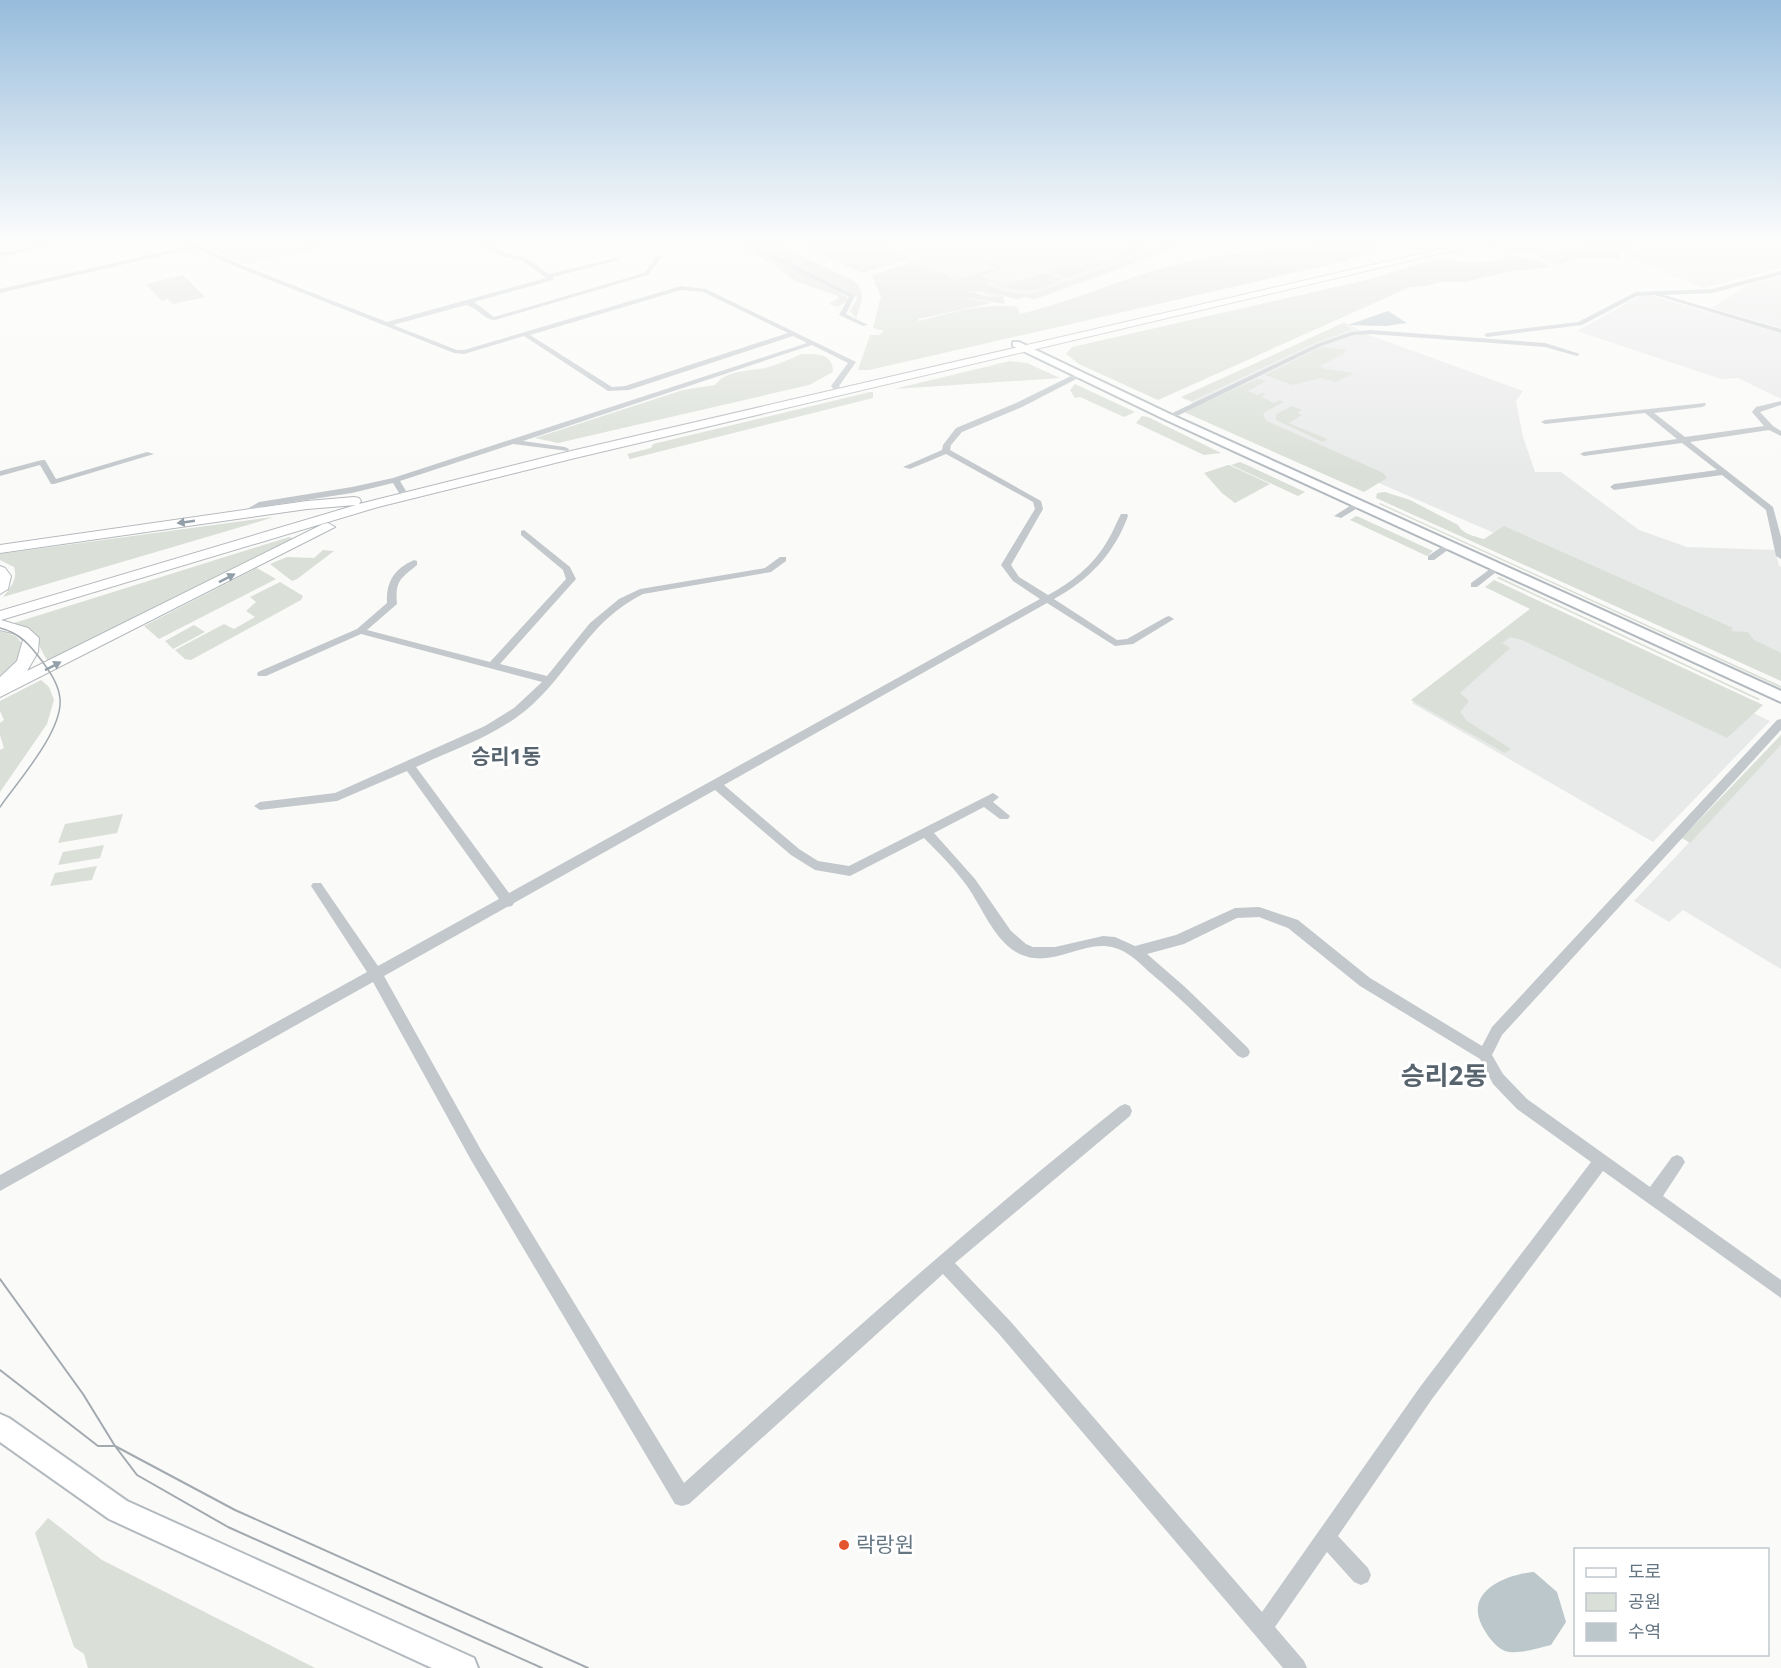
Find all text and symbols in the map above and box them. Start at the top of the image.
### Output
one-way arrow [176,518,195,527]
one-way arrow [218,573,235,583]
one-way arrow [44,661,61,671]
district label: 승리1동 [471,742,541,770]
district label: 승리2동 [1401,1057,1487,1093]
place label: 락랑원 [856,1530,914,1558]
marker: 락랑원 [837,1538,851,1552]
legend [1574,1548,1769,1656]
text: 도로 [1628,1559,1661,1583]
text: 공원 [1628,1589,1661,1613]
text: 수역 [1628,1619,1661,1643]

